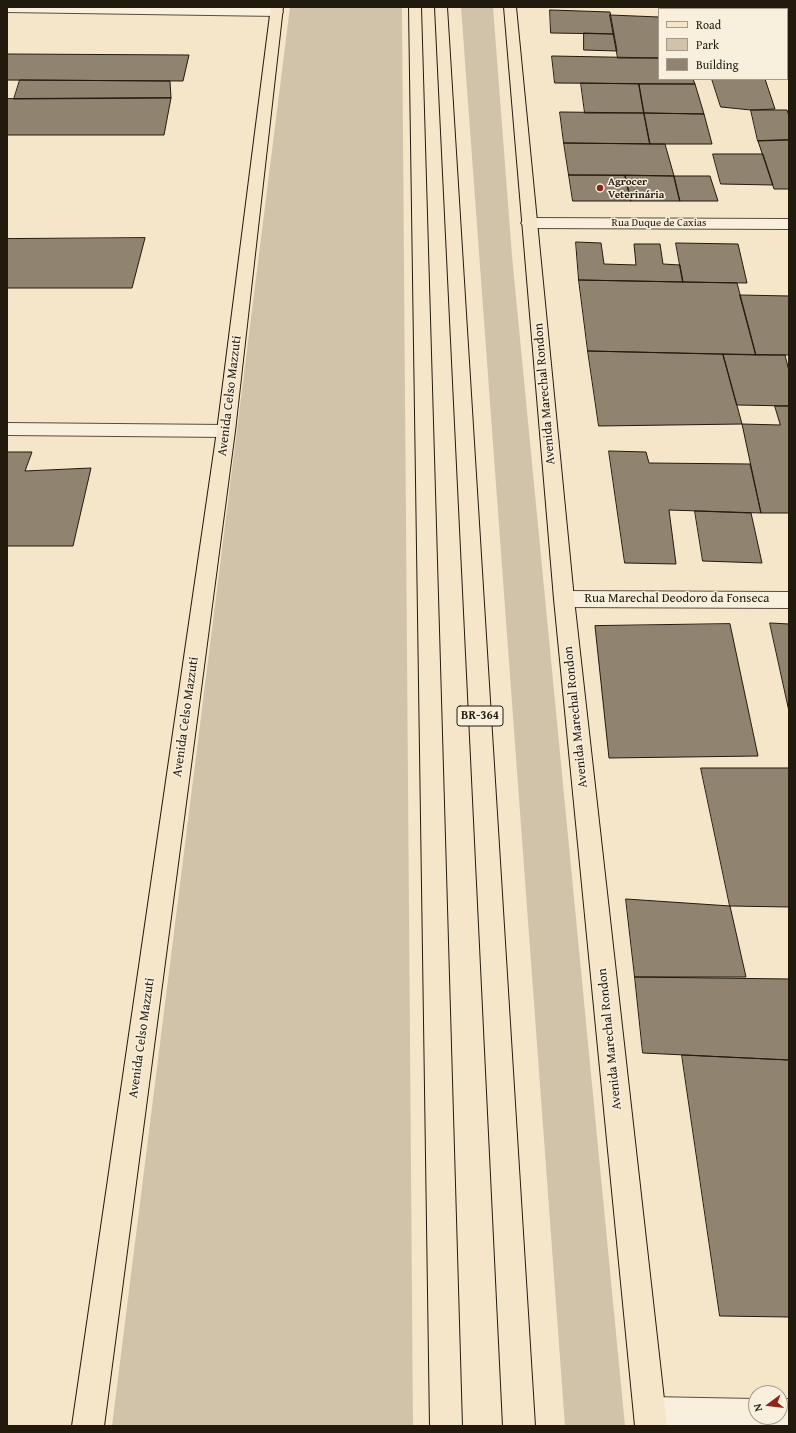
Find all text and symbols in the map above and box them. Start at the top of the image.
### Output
legend [658,8,788,80]
text: Road [696,16,721,33]
text: Park [696,36,719,53]
text: Building [696,56,739,73]
place label: Agrocer Veterinária [608,175,664,201]
marker: Agrocer Veterinária [595,183,605,193]
street label: Rua Duque de Caxias [612,216,706,230]
street label: Avenida Marechal Rondon [531,322,559,466]
street label: Avenida Celso Mazzuti [215,335,245,457]
street label: Rua Marechal Deodoro da Fonseca [585,591,769,607]
street label: Avenida Marechal Rondon [561,645,591,789]
street label: Avenida Celso Mazzuti [170,656,202,778]
road number: BR-364 [457,706,503,726]
street label: Avenida Marechal Rondon [595,967,625,1111]
street label: Avenida Celso Mazzuti [126,977,158,1099]
north arrow [748,1385,788,1425]
text: N [749,1402,766,1413]

